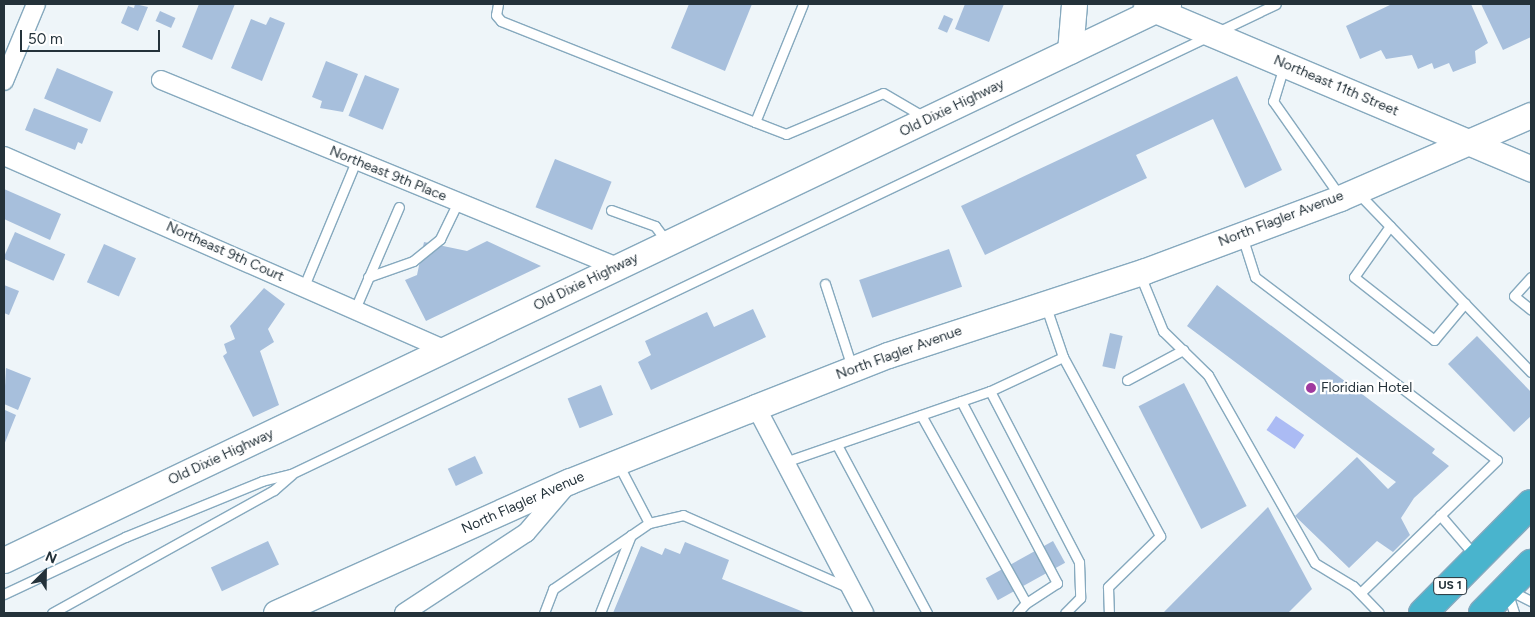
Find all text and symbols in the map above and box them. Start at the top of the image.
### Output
scale bar [22,20,162,52]
text: 50 m [28,30,63,48]
street label: Northeast 11th Street [1271,52,1401,120]
street label: Old Dixie Highway [897,75,1007,141]
street label: Northeast 9th Place [327,143,449,205]
street label: North Flagler Avenue [1216,187,1346,251]
street label: Northeast 9th Court [163,218,287,286]
street label: Old Dixie Highway [531,249,641,315]
street label: North Flagler Avenue [834,322,964,384]
place label: Floridian Hotel [1321,380,1412,396]
marker: Floridian Hotel [1305,382,1317,394]
street label: Old Dixie Highway [166,425,276,489]
street label: North Flagler Avenue [459,468,587,538]
north arrow [20,547,70,597]
text: N [43,548,59,568]
road number: US 1 [1432,576,1468,596]

